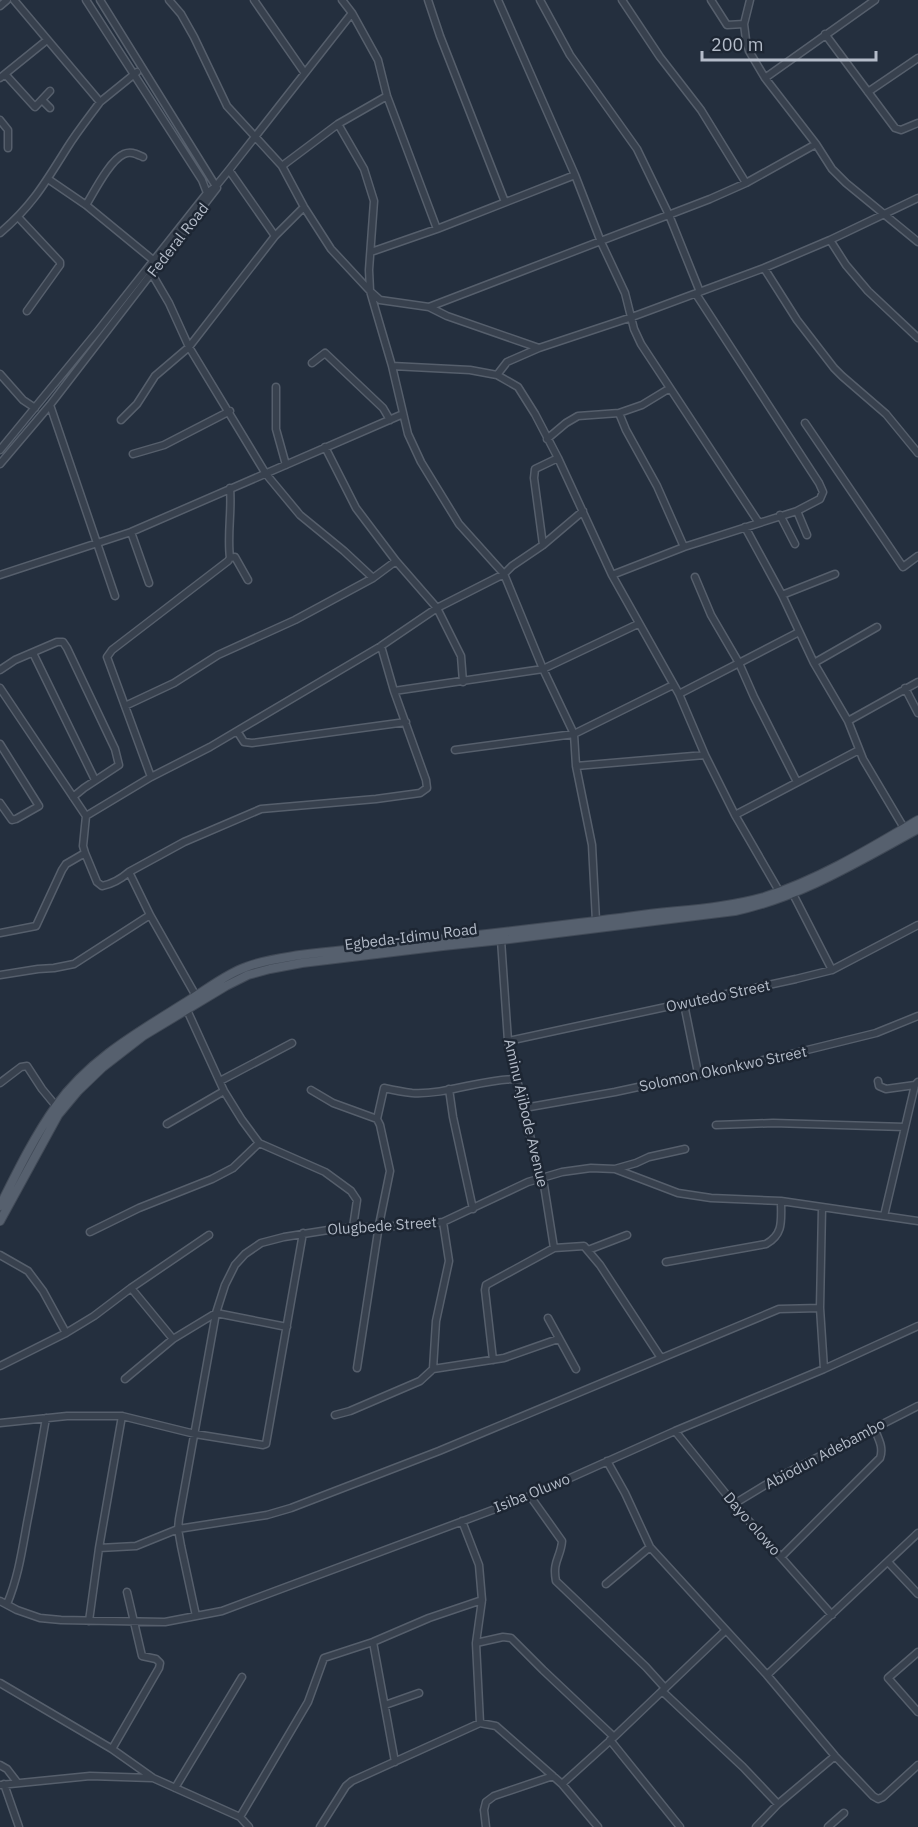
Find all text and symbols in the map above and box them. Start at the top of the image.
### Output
scale bar [702,24,876,62]
text: 200 m [711,33,763,56]
street label: Federal Road [143,199,212,281]
street label: Egbeda-Idimu Road [343,919,478,954]
street label: Owutedo Street [664,975,772,1016]
street label: Aminu Ajibode Avenue [500,1037,553,1189]
street label: Solomon Okonkwo Street [637,1041,808,1096]
street label: Olugbede Street [327,1212,437,1239]
street label: Abiodun Adebambo [761,1414,888,1493]
street label: Isiba Oluwo [491,1469,573,1516]
street label: Dayo olowo [720,1488,785,1559]

